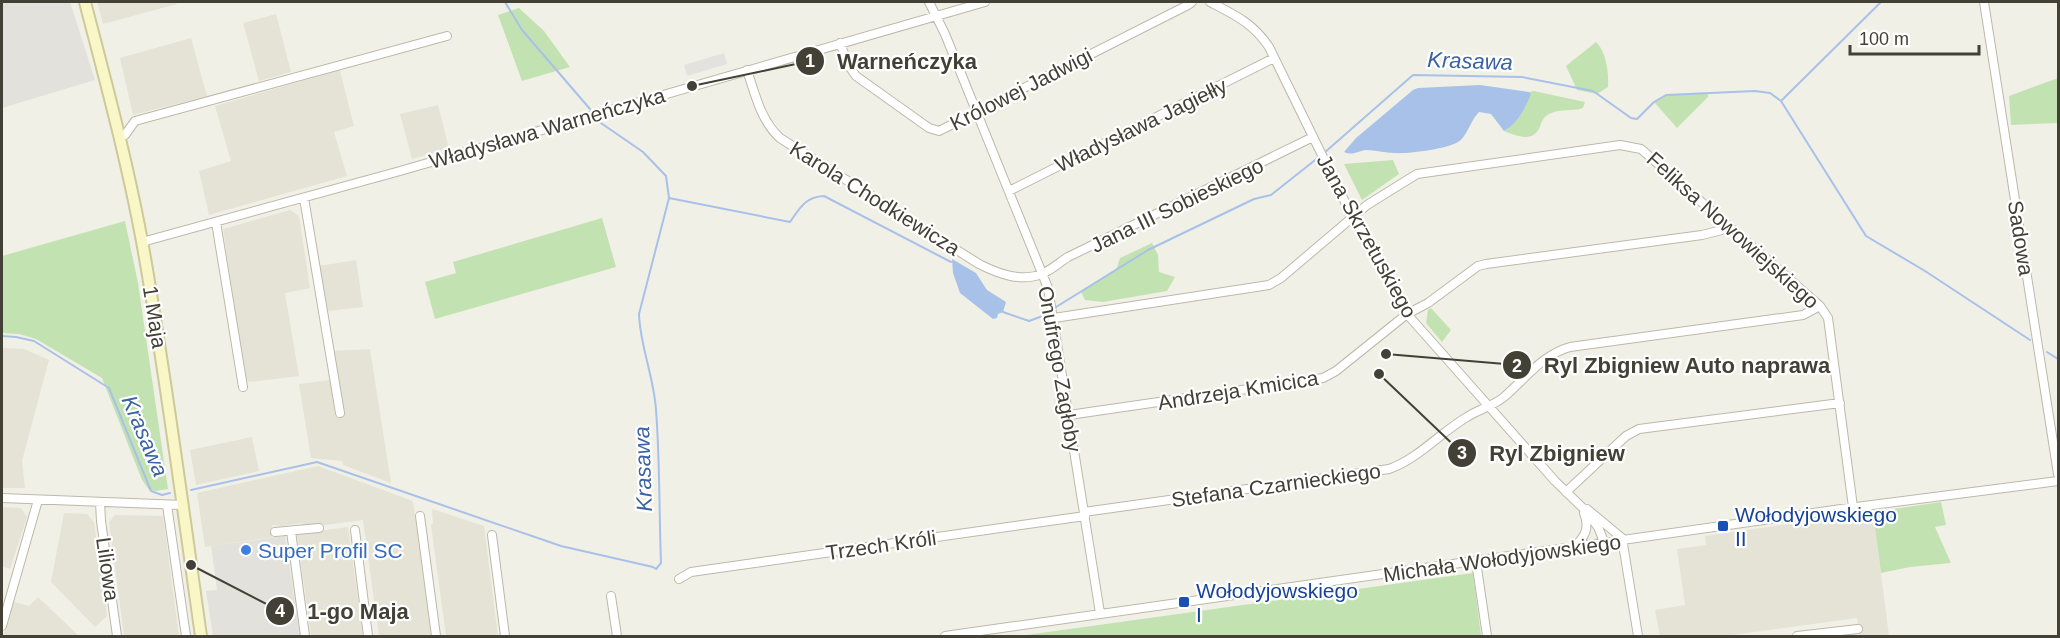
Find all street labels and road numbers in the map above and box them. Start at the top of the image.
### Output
street label: Królowej Jadwigi [946,43,1096,135]
street label: Władysława Jagiełły [1052,73,1231,177]
street label: Władysława Warneńczyka [426,83,668,173]
street label: Karola Chodkiewicza [786,136,965,260]
street label: Feliksa Nowowiejskiego [1642,147,1824,313]
street label: Jana Skrzetuskiego [1313,150,1421,322]
street label: Jana III Sobieskiego [1087,153,1267,257]
street label: Sadowa [2004,199,2038,278]
street label: 1 Maja [139,284,171,350]
street label: Onufrego Zagłoby [1034,284,1086,454]
street label: Andrzeja Kmicica [1156,366,1320,414]
street label: Stefana Czarnieckiego [1170,459,1382,511]
street label: Trzech Króli [824,526,938,564]
street label: Michała Wołodyjowskiego [1382,530,1622,586]
street label: Liliowa [92,536,124,603]

